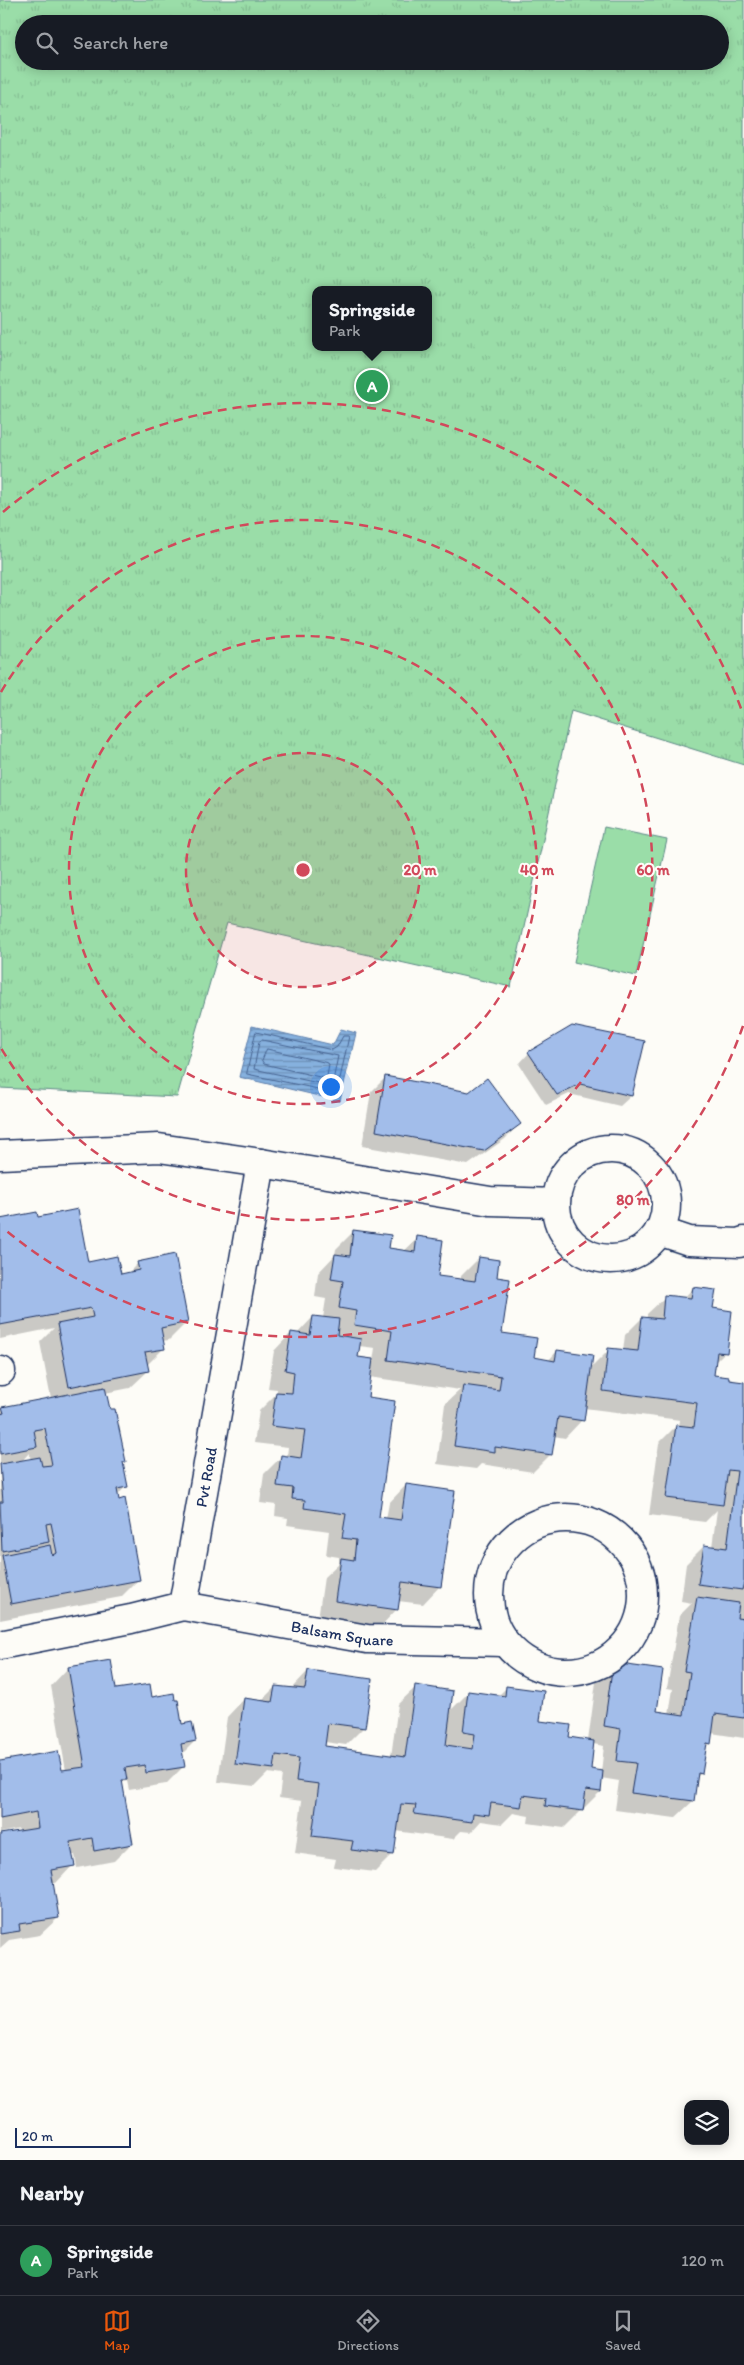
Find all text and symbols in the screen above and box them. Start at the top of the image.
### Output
search box [15,15,729,70]
icon: search [33,29,61,57]
text: Search here [73,31,168,54]
popup [312,286,432,351]
text: Springside [329,298,415,321]
text: Park [329,321,360,340]
pin: A [356,367,388,405]
centre of rings [294,861,312,879]
text: 20 m [403,861,437,879]
text: 40 m [520,861,555,879]
text: 60 m [636,861,670,879]
your location [318,1074,344,1100]
text: 80 m [616,1191,650,1209]
street label: Pvt Road [191,1445,220,1509]
street label: Balsam Square [290,1616,394,1649]
map controls [684,2100,729,2145]
button: layers [684,2100,729,2145]
scale bar [15,2125,131,2148]
text: 20 m [22,2128,53,2145]
text: Nearby [20,2180,84,2205]
text: Springside [67,2240,153,2263]
text: A [31,2251,41,2270]
text: 120 m [681,2251,724,2270]
text: Park [67,2263,98,2282]
tab: Map [103,2307,131,2354]
tab: Directions [337,2307,399,2354]
tab: Saved [605,2307,641,2354]

